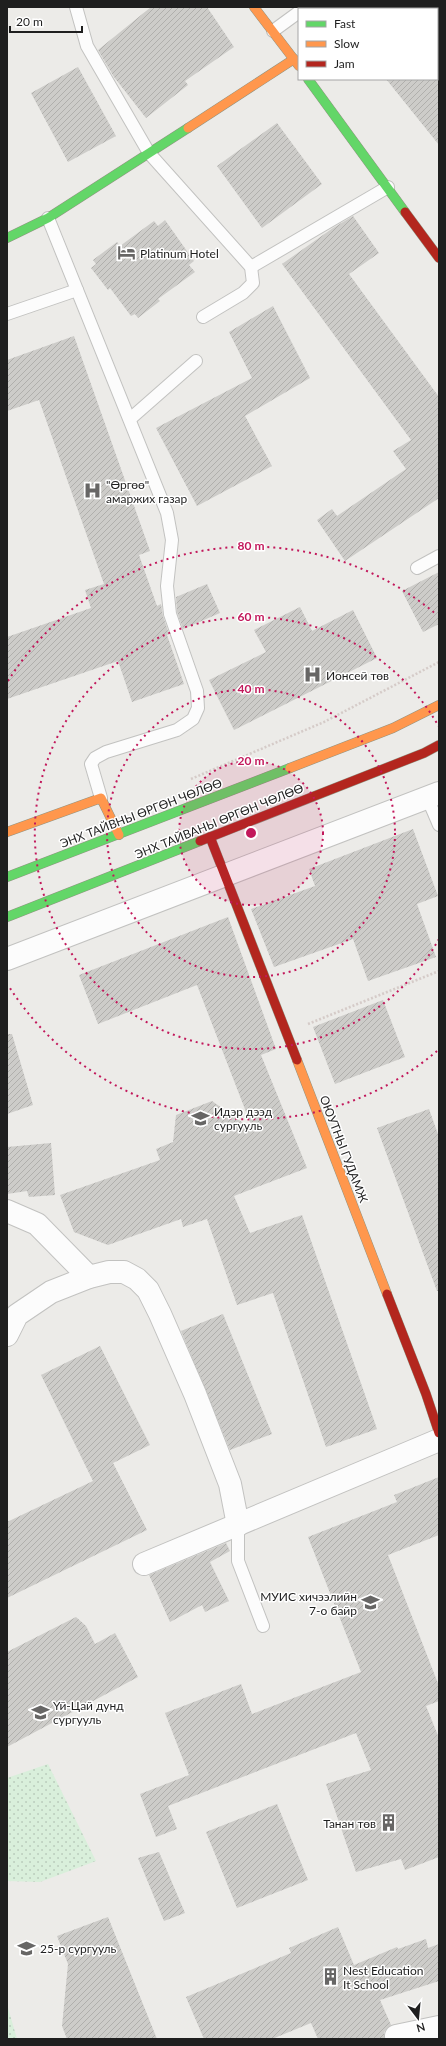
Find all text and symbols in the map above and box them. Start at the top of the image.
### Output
scale bar [10,8,82,34]
legend [298,8,438,80]
text: 20 m [16,14,43,29]
text: Fast [334,16,356,31]
text: Slow [334,36,360,51]
text: Jam [334,56,355,71]
hotel icon: Platinum Hotel [117,243,137,263]
place label: Platinum Hotel [140,246,219,261]
place label: "Өргөө" амаржих газар [106,477,188,506]
hospital icon: "Өргөө" амаржих газар [83,481,103,501]
text: 80 m [238,538,264,553]
text: 60 m [238,609,264,624]
hospital icon: Ионсей төв [303,665,323,685]
place label: Ионсей төв [326,668,389,683]
text: 40 m [238,681,264,696]
text: 20 m [238,753,264,768]
street label: ЭНХ ТАЙВНЫ ӨРГӨН ЧӨЛӨӨ [58,775,224,851]
street label: ЭНХ ТАЙВАНЫ ӨРГӨН ЧӨЛӨӨ [133,780,306,862]
centre of rings [244,826,258,840]
street label: ОЮУТНЫ ГУДАМЖ [317,1093,372,1205]
place label: Идэр дээд сургууль [214,1104,273,1133]
school or university icon: Идэр дээд сургууль [191,1108,211,1128]
place label: МУИС хичээлийн 7-о байр [260,1589,357,1618]
school or university icon: МУИС хичээлийн 7-о байр [360,1593,380,1613]
place label: Үй-Цай дунд сургууль [53,1698,124,1727]
school or university icon: Үй-Цай дунд сургууль [30,1702,50,1722]
building icon: Танан төв [379,1813,399,1833]
place label: Танан төв [323,1816,376,1831]
school or university icon: 25-р сургууль [17,1938,37,1958]
place label: 25-р сургууль [40,1941,117,1956]
place label: Nest Education It School [343,1963,423,1992]
building icon: Nest Education It School [320,1967,340,1987]
north arrow [398,1998,438,2038]
text: N [415,2021,427,2036]

